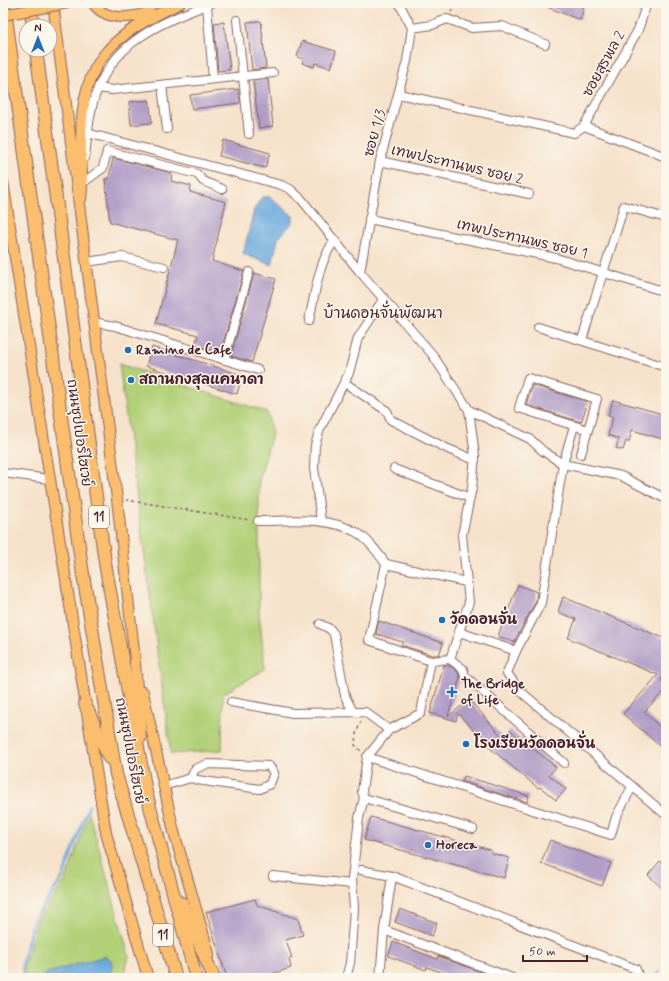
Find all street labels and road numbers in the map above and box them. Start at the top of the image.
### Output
street label: ซอยสุรพล 2 [579,28,630,100]
street label: ซอย 1/3 [360,107,390,159]
street label: เทพประทานพร ซอย 2 [389,141,525,189]
street label: เทพประทานพร ซอย 1 [455,215,589,263]
street label: ถนนซุปเปอร์ไฮเวย์ [63,378,96,488]
road number: 11 [89,506,109,528]
street label: ถนนซุปเปอร์ไฮเวย์ [111,696,150,806]
road number: 11 [153,924,173,946]

